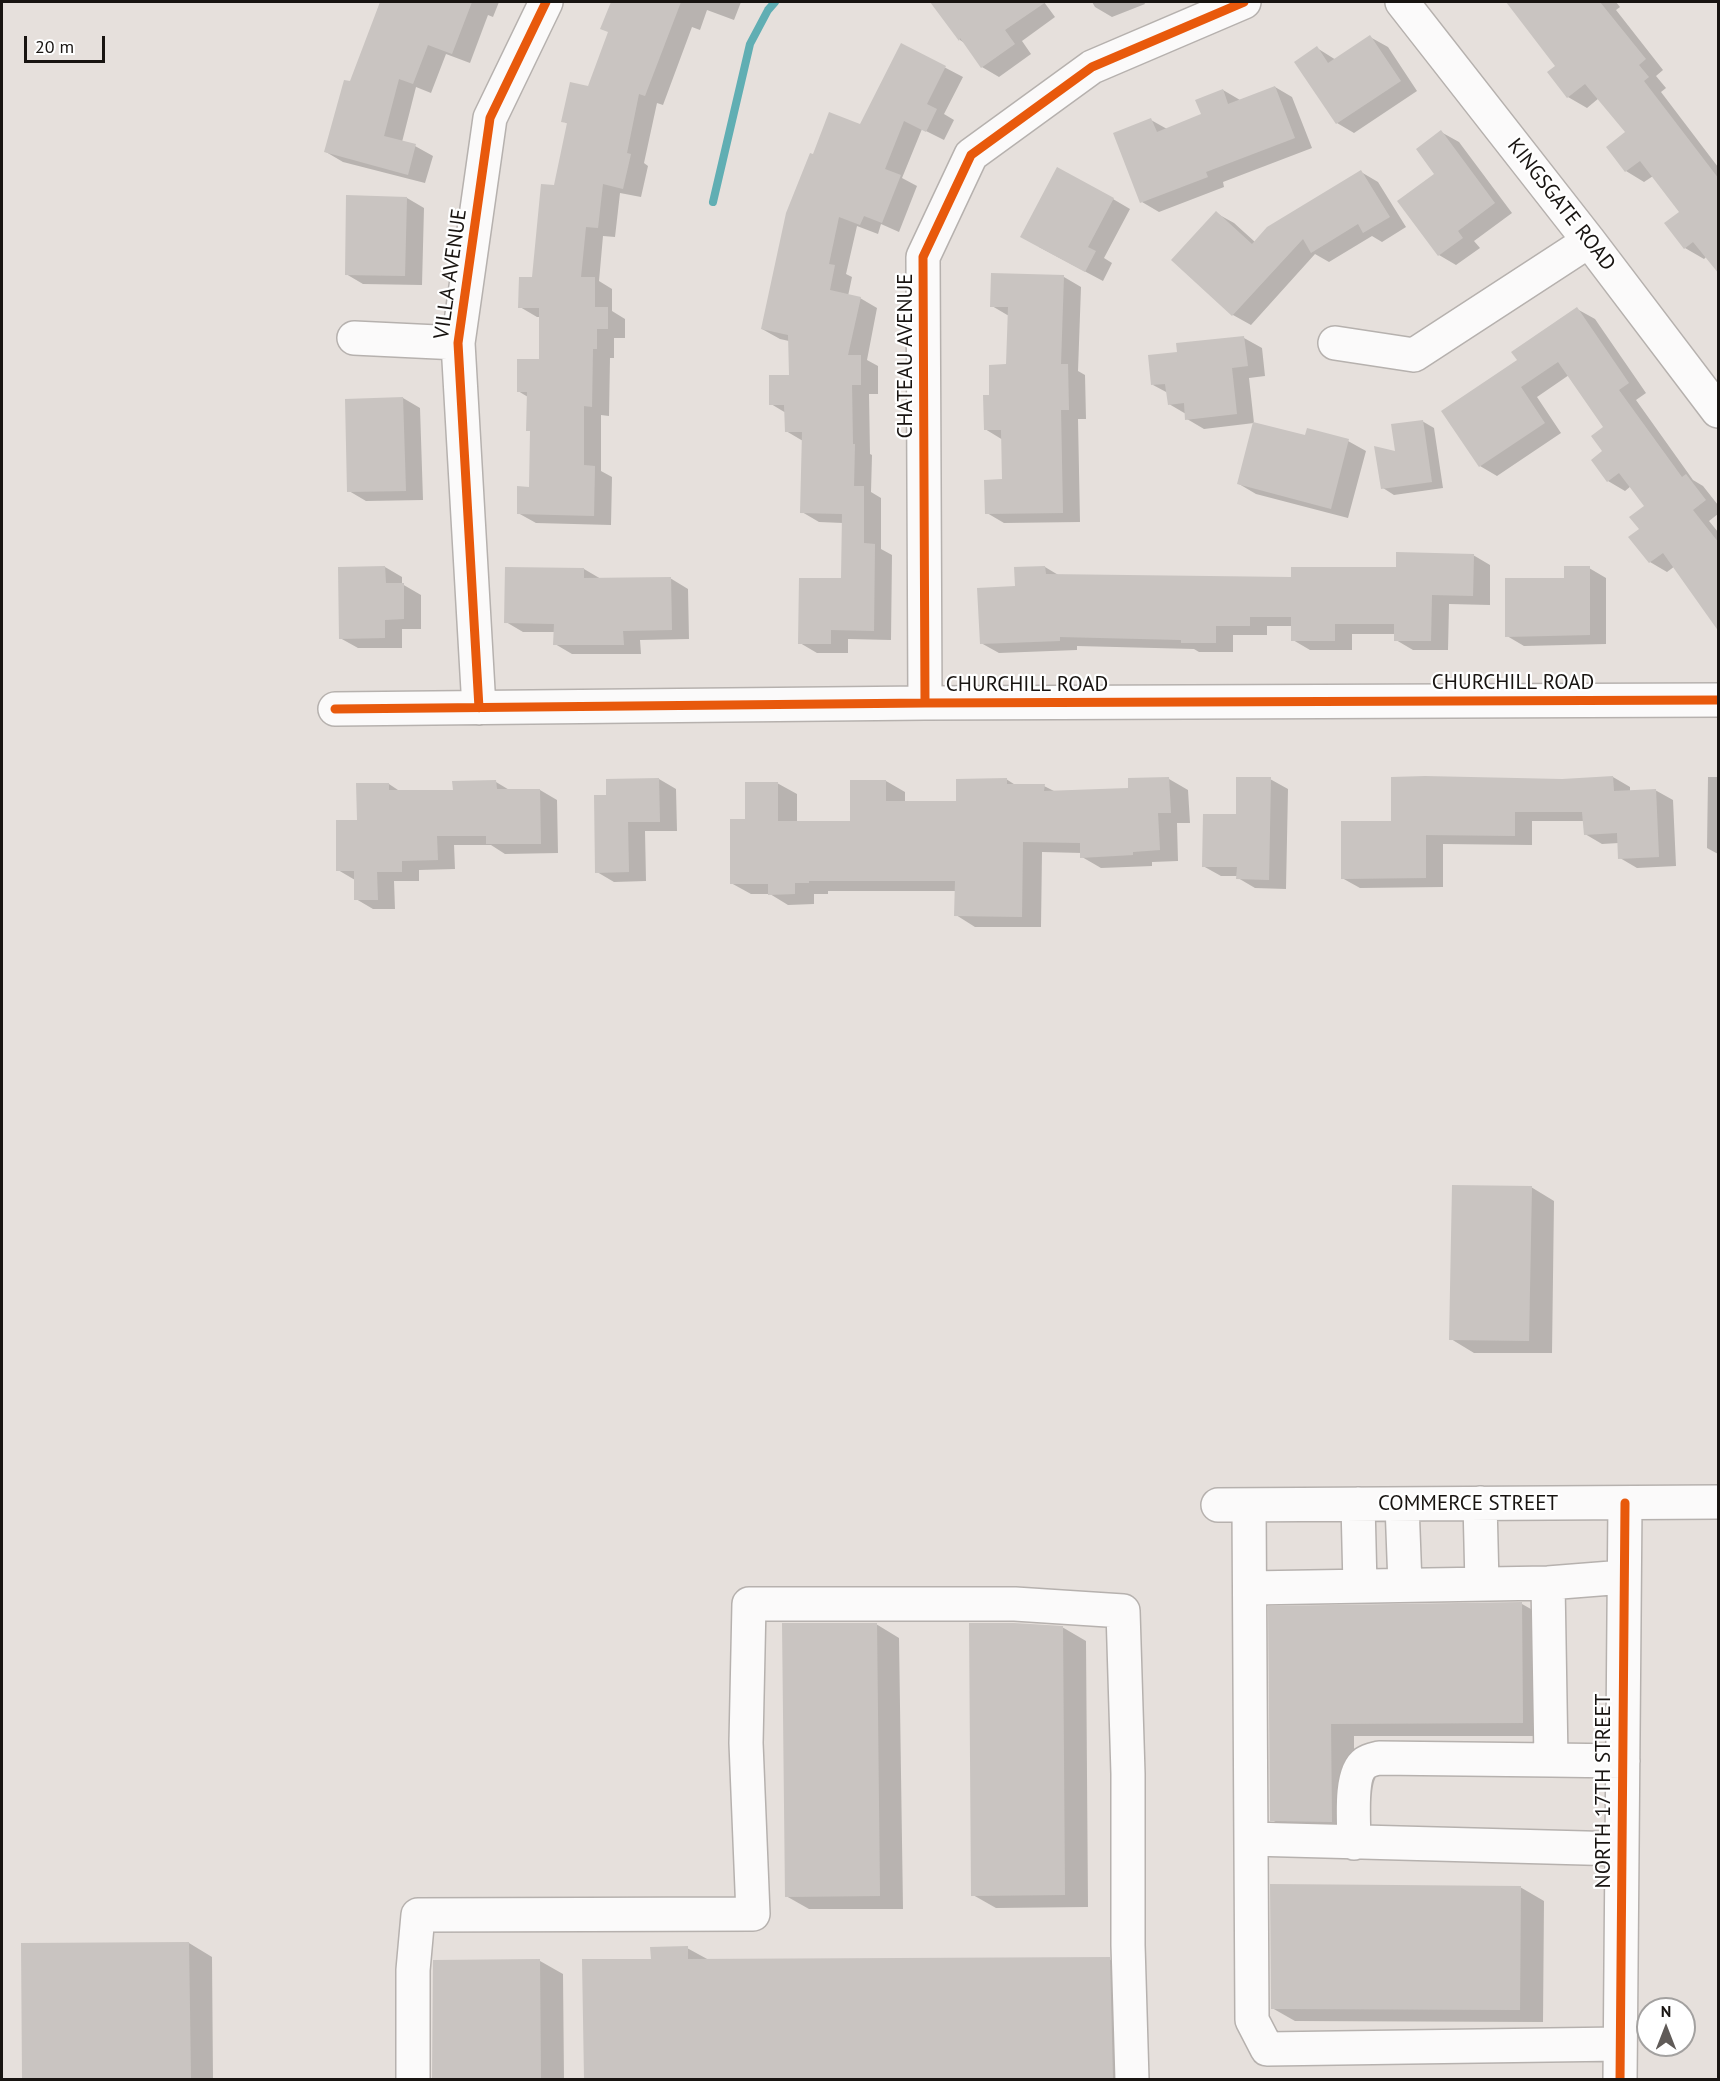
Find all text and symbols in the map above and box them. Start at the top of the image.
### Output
scale bar [27,24,108,62]
text: 20 m [35,35,74,58]
street label: KINGSGATE ROAD [1502,134,1620,276]
street label: VILLA AVENUE [429,207,473,341]
street label: CHATEAU AVENUE [893,273,919,439]
street label: CHURCHILL ROAD [1432,670,1594,696]
street label: CHURCHILL ROAD [946,672,1108,698]
street label: COMMERCE STREET [1378,1491,1558,1517]
street label: NORTH 17TH STREET [1591,1694,1617,1888]
north arrow [1636,1997,1696,2057]
text: N [1661,2001,1671,2021]

